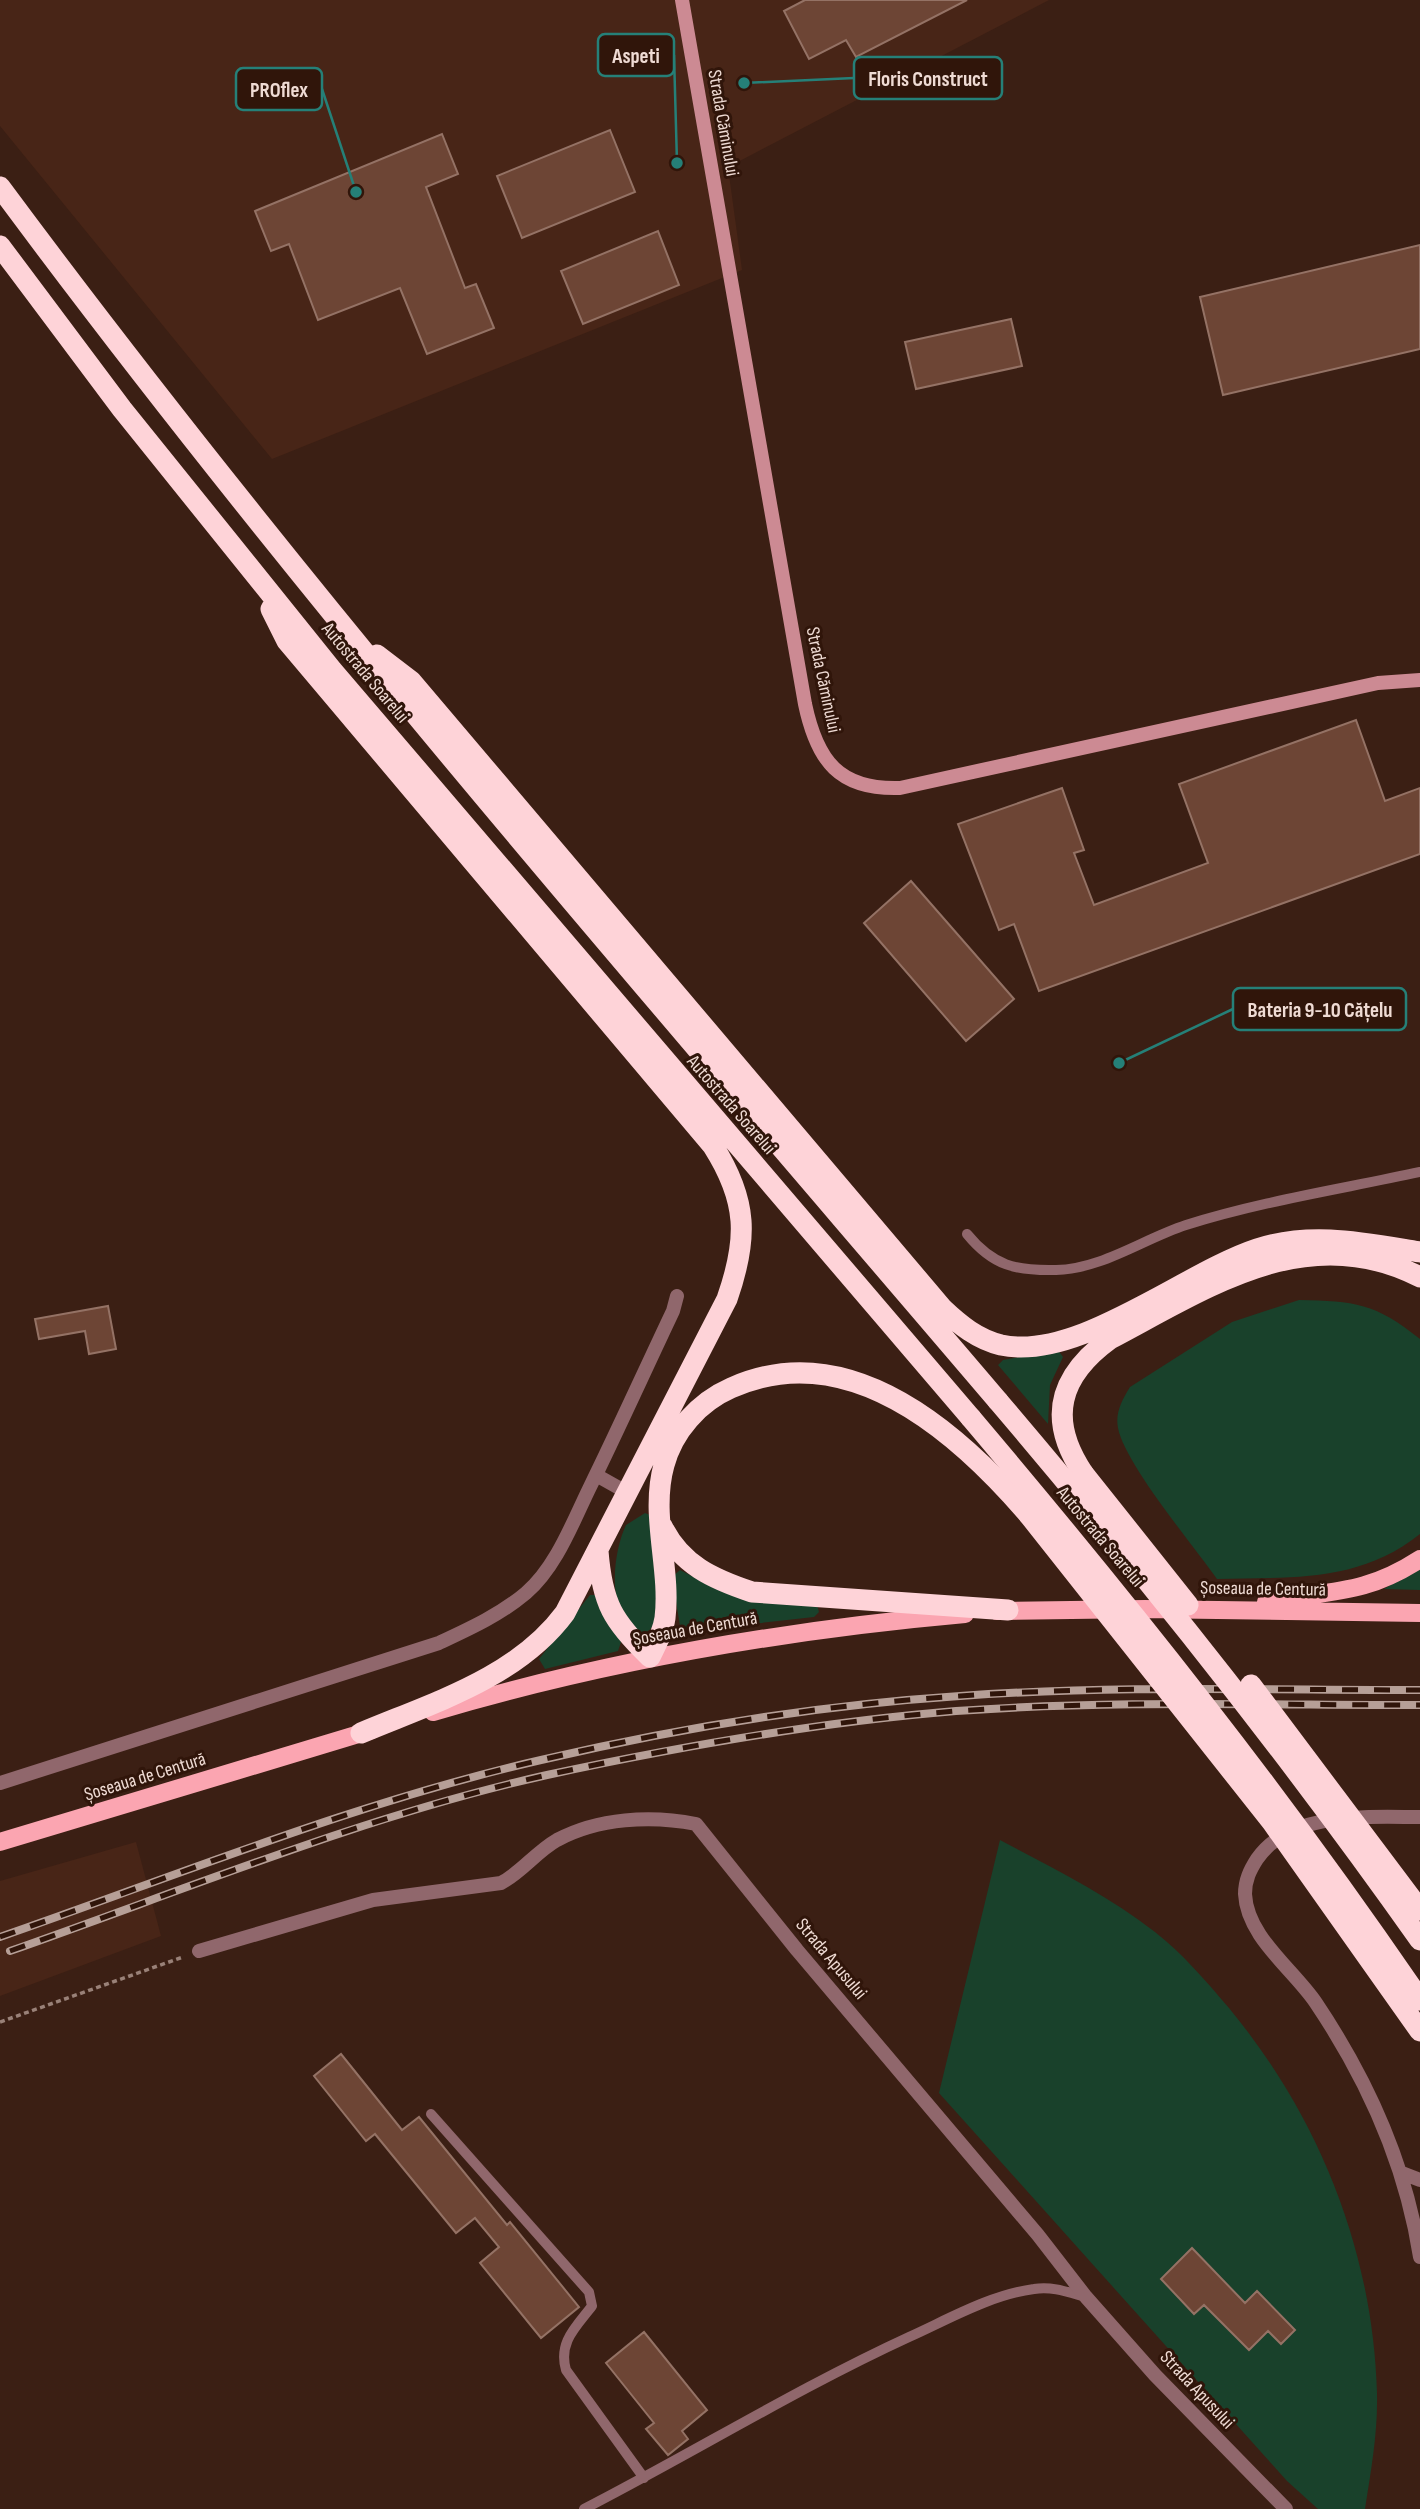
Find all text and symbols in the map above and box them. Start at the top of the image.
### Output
callout: Aspeti [598,34,674,76]
text: Aspeti [611,44,660,69]
callout: Floris Construct [854,57,1002,99]
text: Floris Construct [868,67,988,92]
callout: PROflex [236,68,322,110]
street label: Strada Căminului [702,68,744,178]
text: PROflex [250,78,308,103]
street label: Autostrada Soarelui [316,617,414,728]
street label: Strada Căminului [801,625,845,735]
callout: Bateria 9-10 Cățelu [1233,988,1406,1030]
text: Bateria 9-10 Cățelu [1248,998,1392,1023]
street label: Autostrada Soarelui [681,1050,780,1159]
street label: Autostrada Soarelui [1051,1481,1149,1592]
street label: Șoseaua de Centură [1200,1576,1326,1602]
street label: Șoseaua de Centură [631,1607,759,1651]
street label: Șoseaua de Centură [81,1748,209,1806]
street label: Strada Apusului [790,1914,872,2004]
street label: Strada Apusului [1155,2346,1239,2434]

